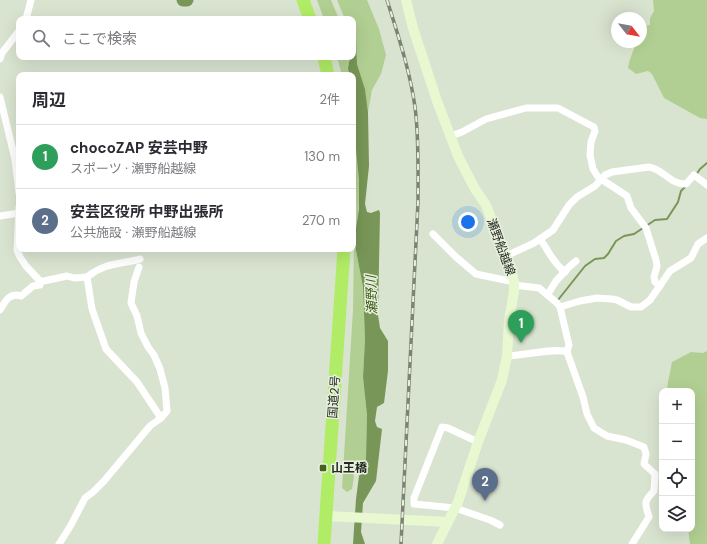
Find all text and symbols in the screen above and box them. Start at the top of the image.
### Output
north arrow [611,12,647,48]
search box [16,16,356,60]
icon: search [30,27,52,49]
text: ここで検索 [62,29,137,49]
text: 周辺 [32,89,66,111]
text: 2件 [320,91,340,108]
text: chocoZAP 安芸中野 [70,138,208,158]
text: 1 [43,148,47,165]
text: 130 m [304,148,340,165]
text: スポーツ · 瀬野船越線 [70,160,196,177]
text: 安芸区役所 中野出張所 [70,202,224,222]
text: 2 [41,212,49,229]
text: 270 m [302,212,340,229]
your location [458,212,478,232]
street label: 瀬野船越線 [483,216,519,278]
text: 公共施設 · 瀬野船越線 [70,224,197,241]
water label: 瀬野川 [362,273,381,315]
pin: 1 [508,310,534,343]
street label: 国道2号 [325,375,343,419]
map controls [659,388,695,532]
button: + [659,388,695,424]
button: − [659,424,695,460]
place label: 山王橋 [331,460,368,476]
button: locate [659,460,695,496]
marker: 山王橋 [318,463,328,473]
pin: 2 [472,468,498,501]
button: layers [659,496,695,532]

